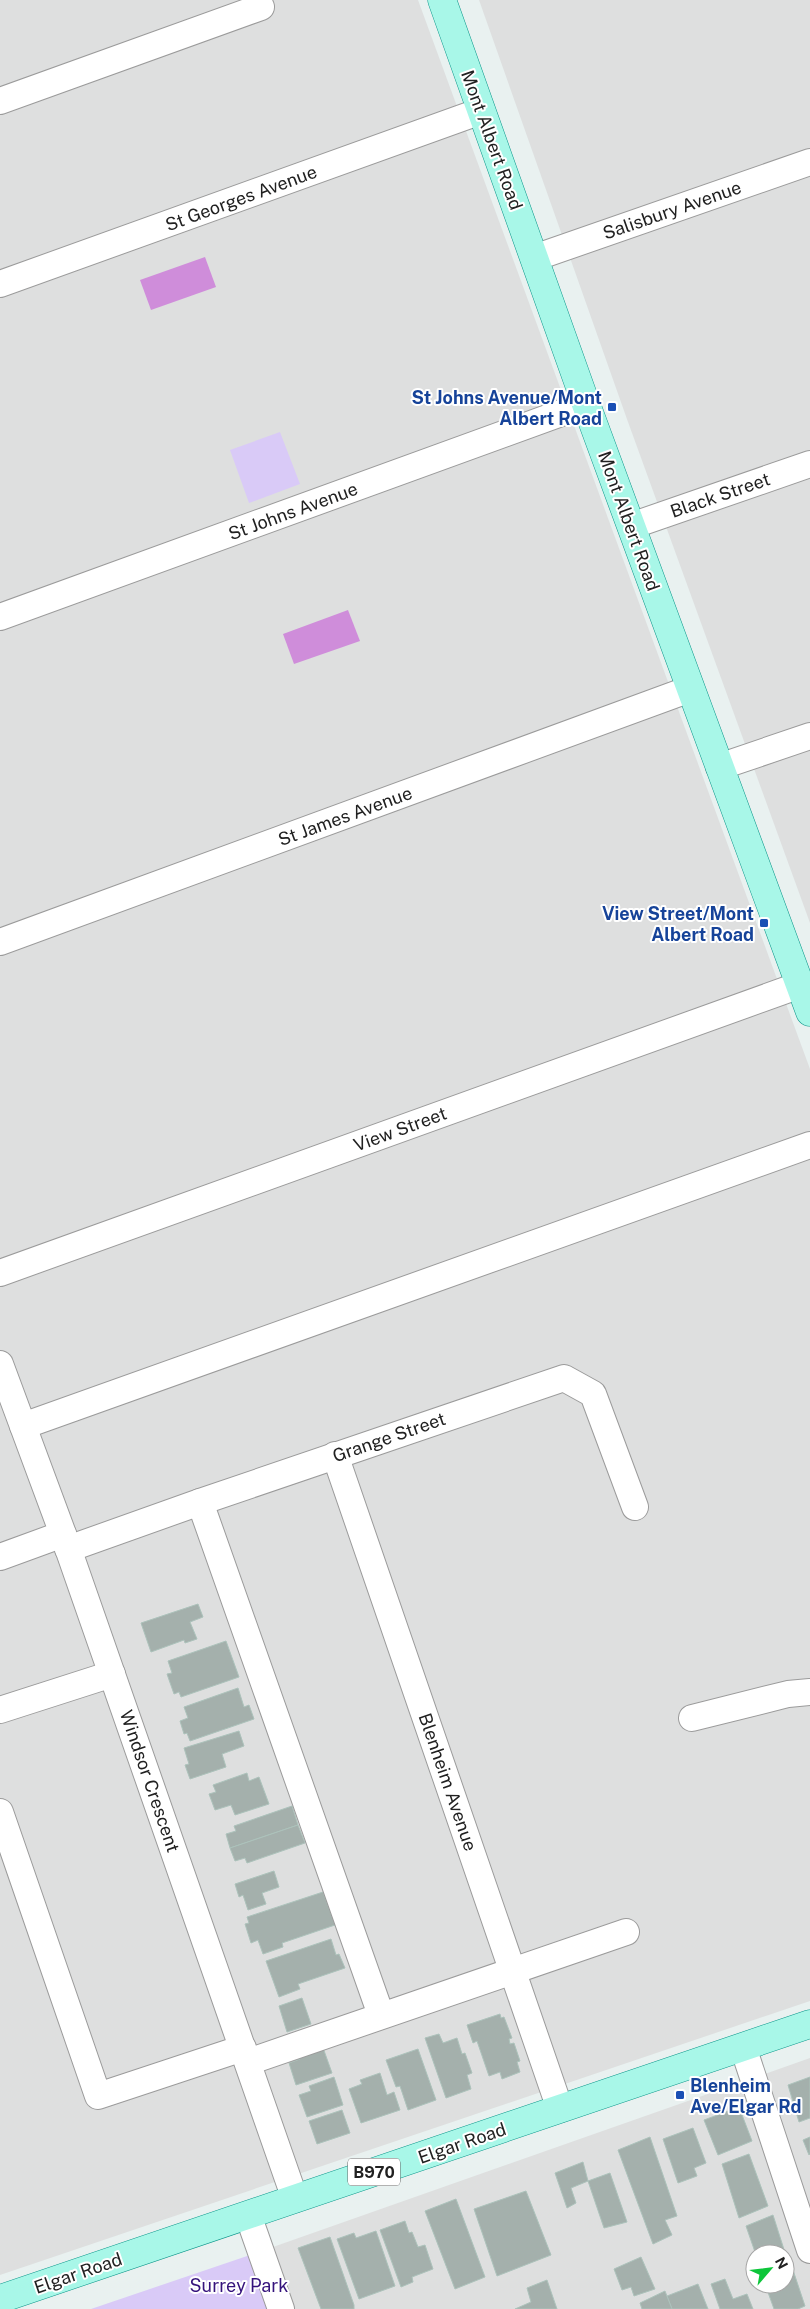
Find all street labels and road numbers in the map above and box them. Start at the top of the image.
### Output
street label: Mont Albert Road [457,67,527,213]
street label: St Georges Avenue [162,161,320,235]
street label: Salisbury Avenue [600,176,744,244]
street label: Mont Albert Road [594,448,664,594]
street label: Black Street [667,468,773,522]
street label: St Johns Avenue [225,478,361,544]
street label: St James Avenue [275,782,415,850]
street label: View Street [351,1102,449,1156]
street label: Grange Street [330,1408,448,1466]
street label: Windsor Crescent [116,1707,184,1855]
street label: Blenheim Avenue [415,1710,481,1854]
street label: Elgar Road [415,2118,509,2168]
road number: B970 [348,2158,400,2186]
street label: Elgar Road [31,2248,125,2298]

